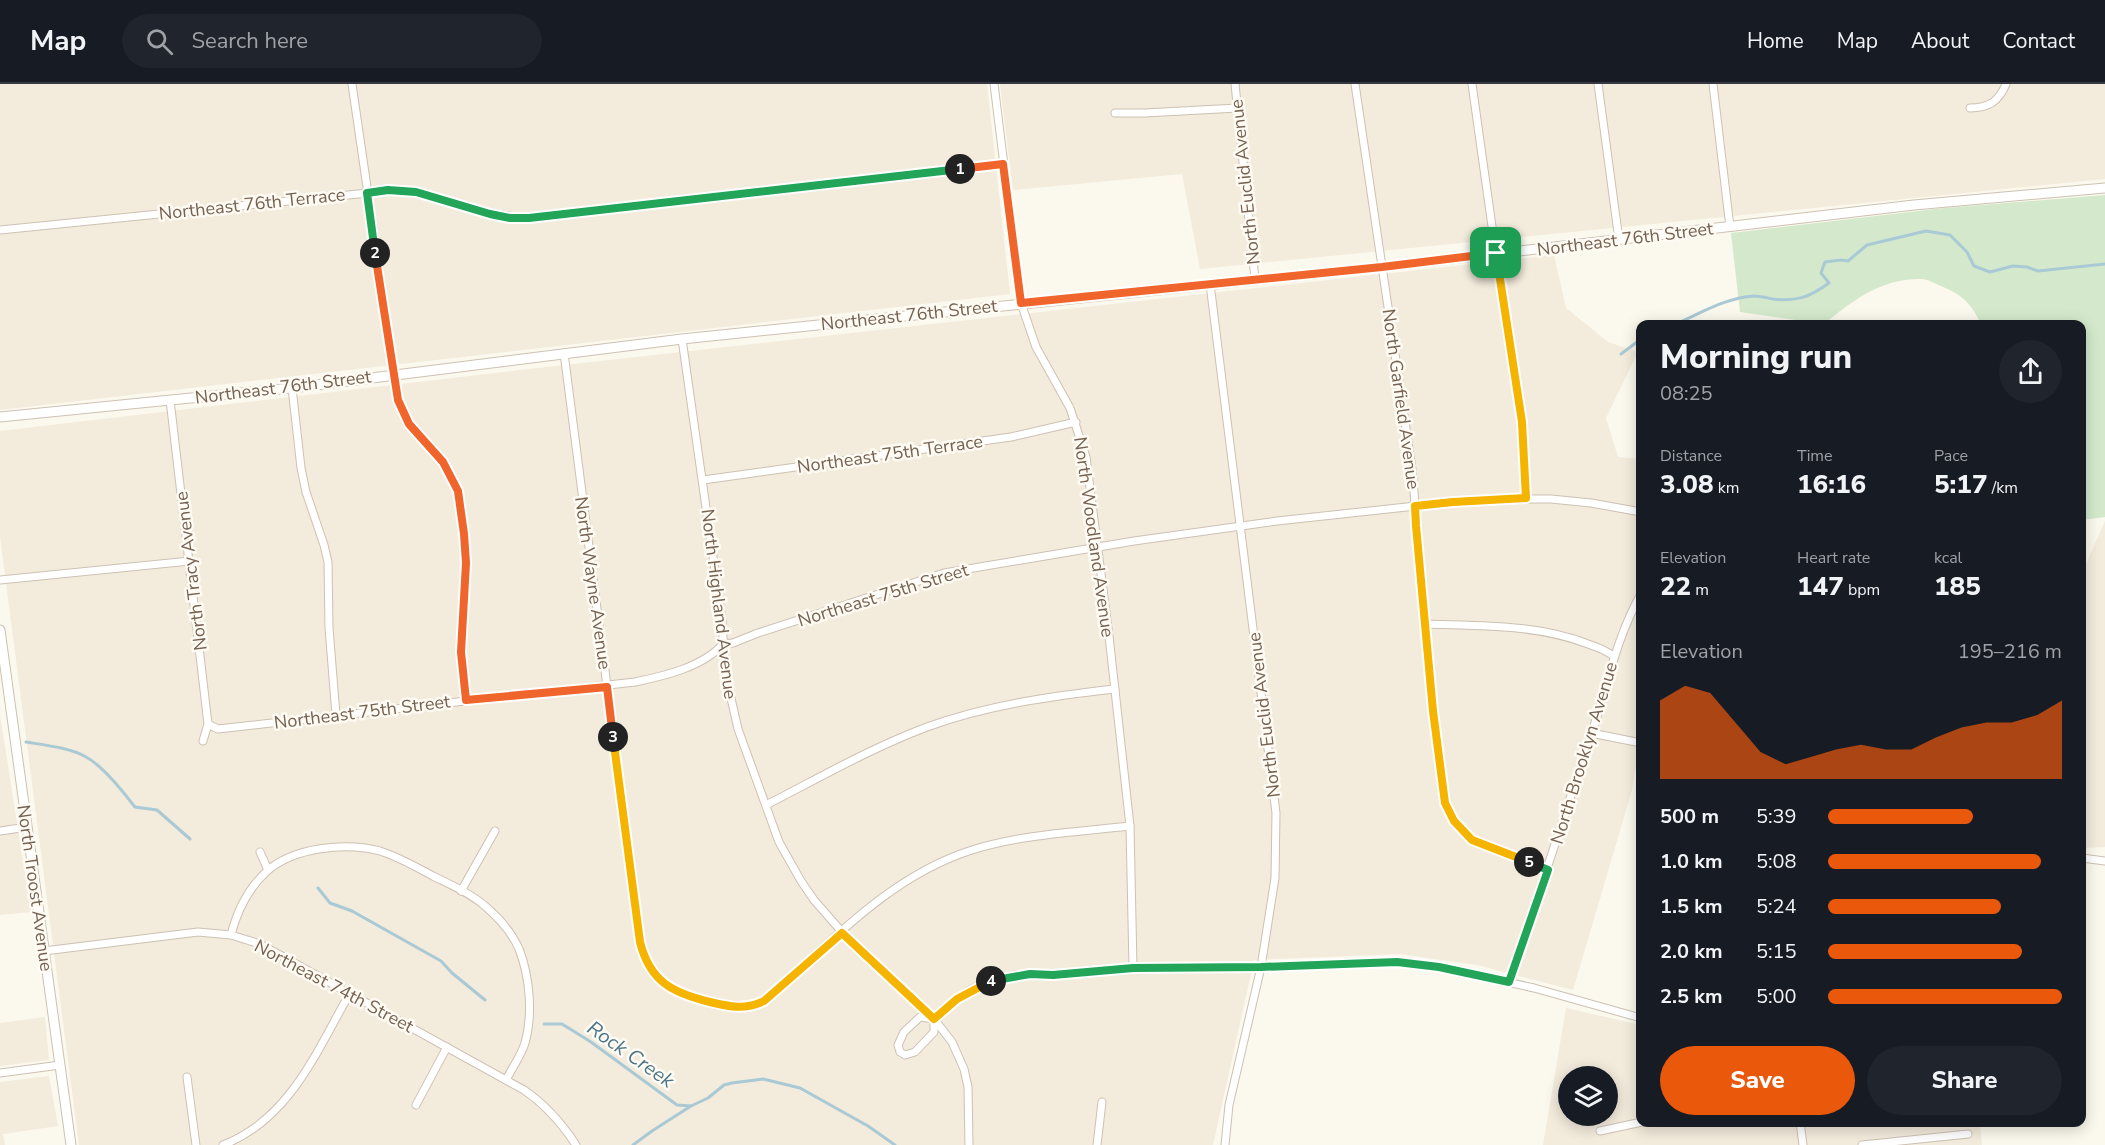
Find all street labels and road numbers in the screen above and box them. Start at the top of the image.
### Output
street label: North Euclid Avenue [1224,98,1266,266]
street label: Northeast 76th Terrace [158,182,346,226]
street label: Northeast 76th Street [1536,216,1715,262]
street label: Northeast 76th Street [820,294,999,336]
street label: North Garfield Avenue [1376,307,1426,491]
street label: Northeast 76th Street [194,364,373,410]
street label: Northeast 75th Terrace [796,429,984,479]
street label: North Woodland Avenue [1068,435,1120,639]
street label: North Tracy Avenue [169,490,213,652]
street label: North Wayne Avenue [569,495,617,671]
street label: North Highland Avenue [695,507,743,701]
street label: Northeast 75th Street [795,557,972,632]
street label: North Euclid Avenue [1242,631,1286,799]
street label: North Brooklyn Avenue [1545,659,1623,847]
street label: Northeast 75th Street [273,689,452,735]
street label: North Troost Avenue [11,803,59,973]
street label: Northeast 74th Street [250,934,418,1039]

